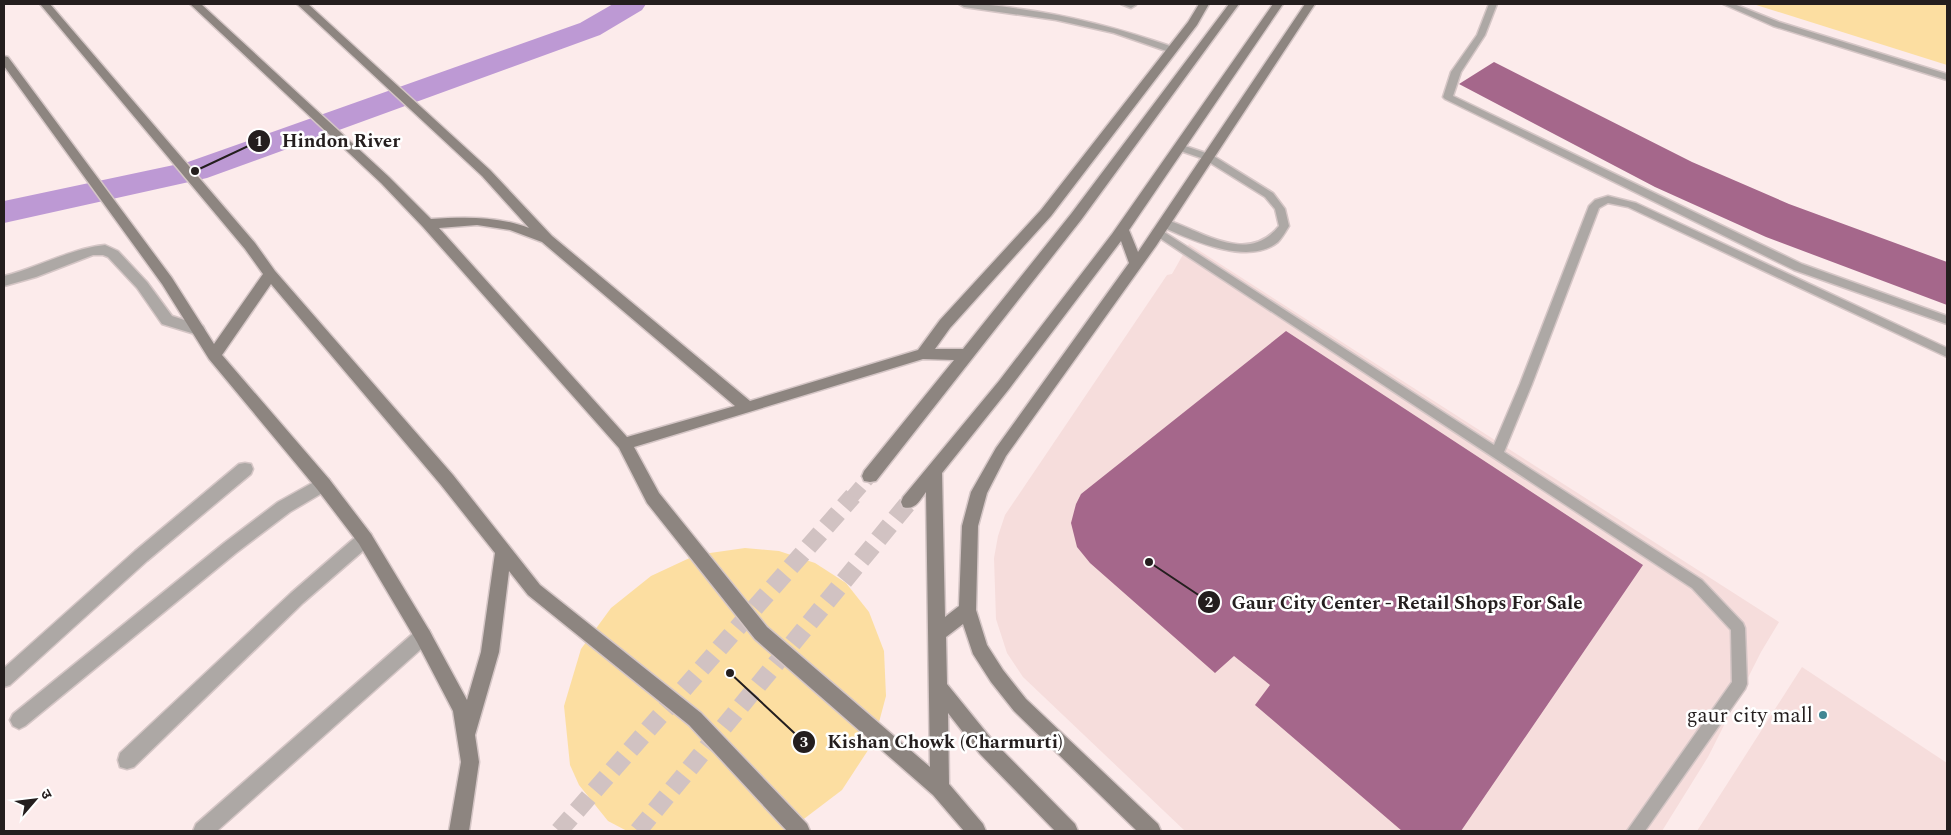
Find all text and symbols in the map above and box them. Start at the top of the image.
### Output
callout: Hindon River [246,124,410,158]
text: Hindon River [282,127,401,156]
text: 1 [255,130,263,153]
callout: Gaur City Center - Retail Shops For Sale [1197,585,1593,619]
text: Gaur City Center - Retail Shops For Sale [1231,589,1583,618]
text: 2 [1205,591,1213,614]
place label: gaur city mall [1686,700,1813,732]
marker: gaur city mall [1817,709,1829,721]
callout: Kishan Chowk (Charmurti) [792,725,1073,759]
text: Kishan Chowk (Charmurti) [827,728,1063,757]
text: 3 [800,731,808,754]
north arrow [10,775,60,825]
text: उ [35,786,58,803]

